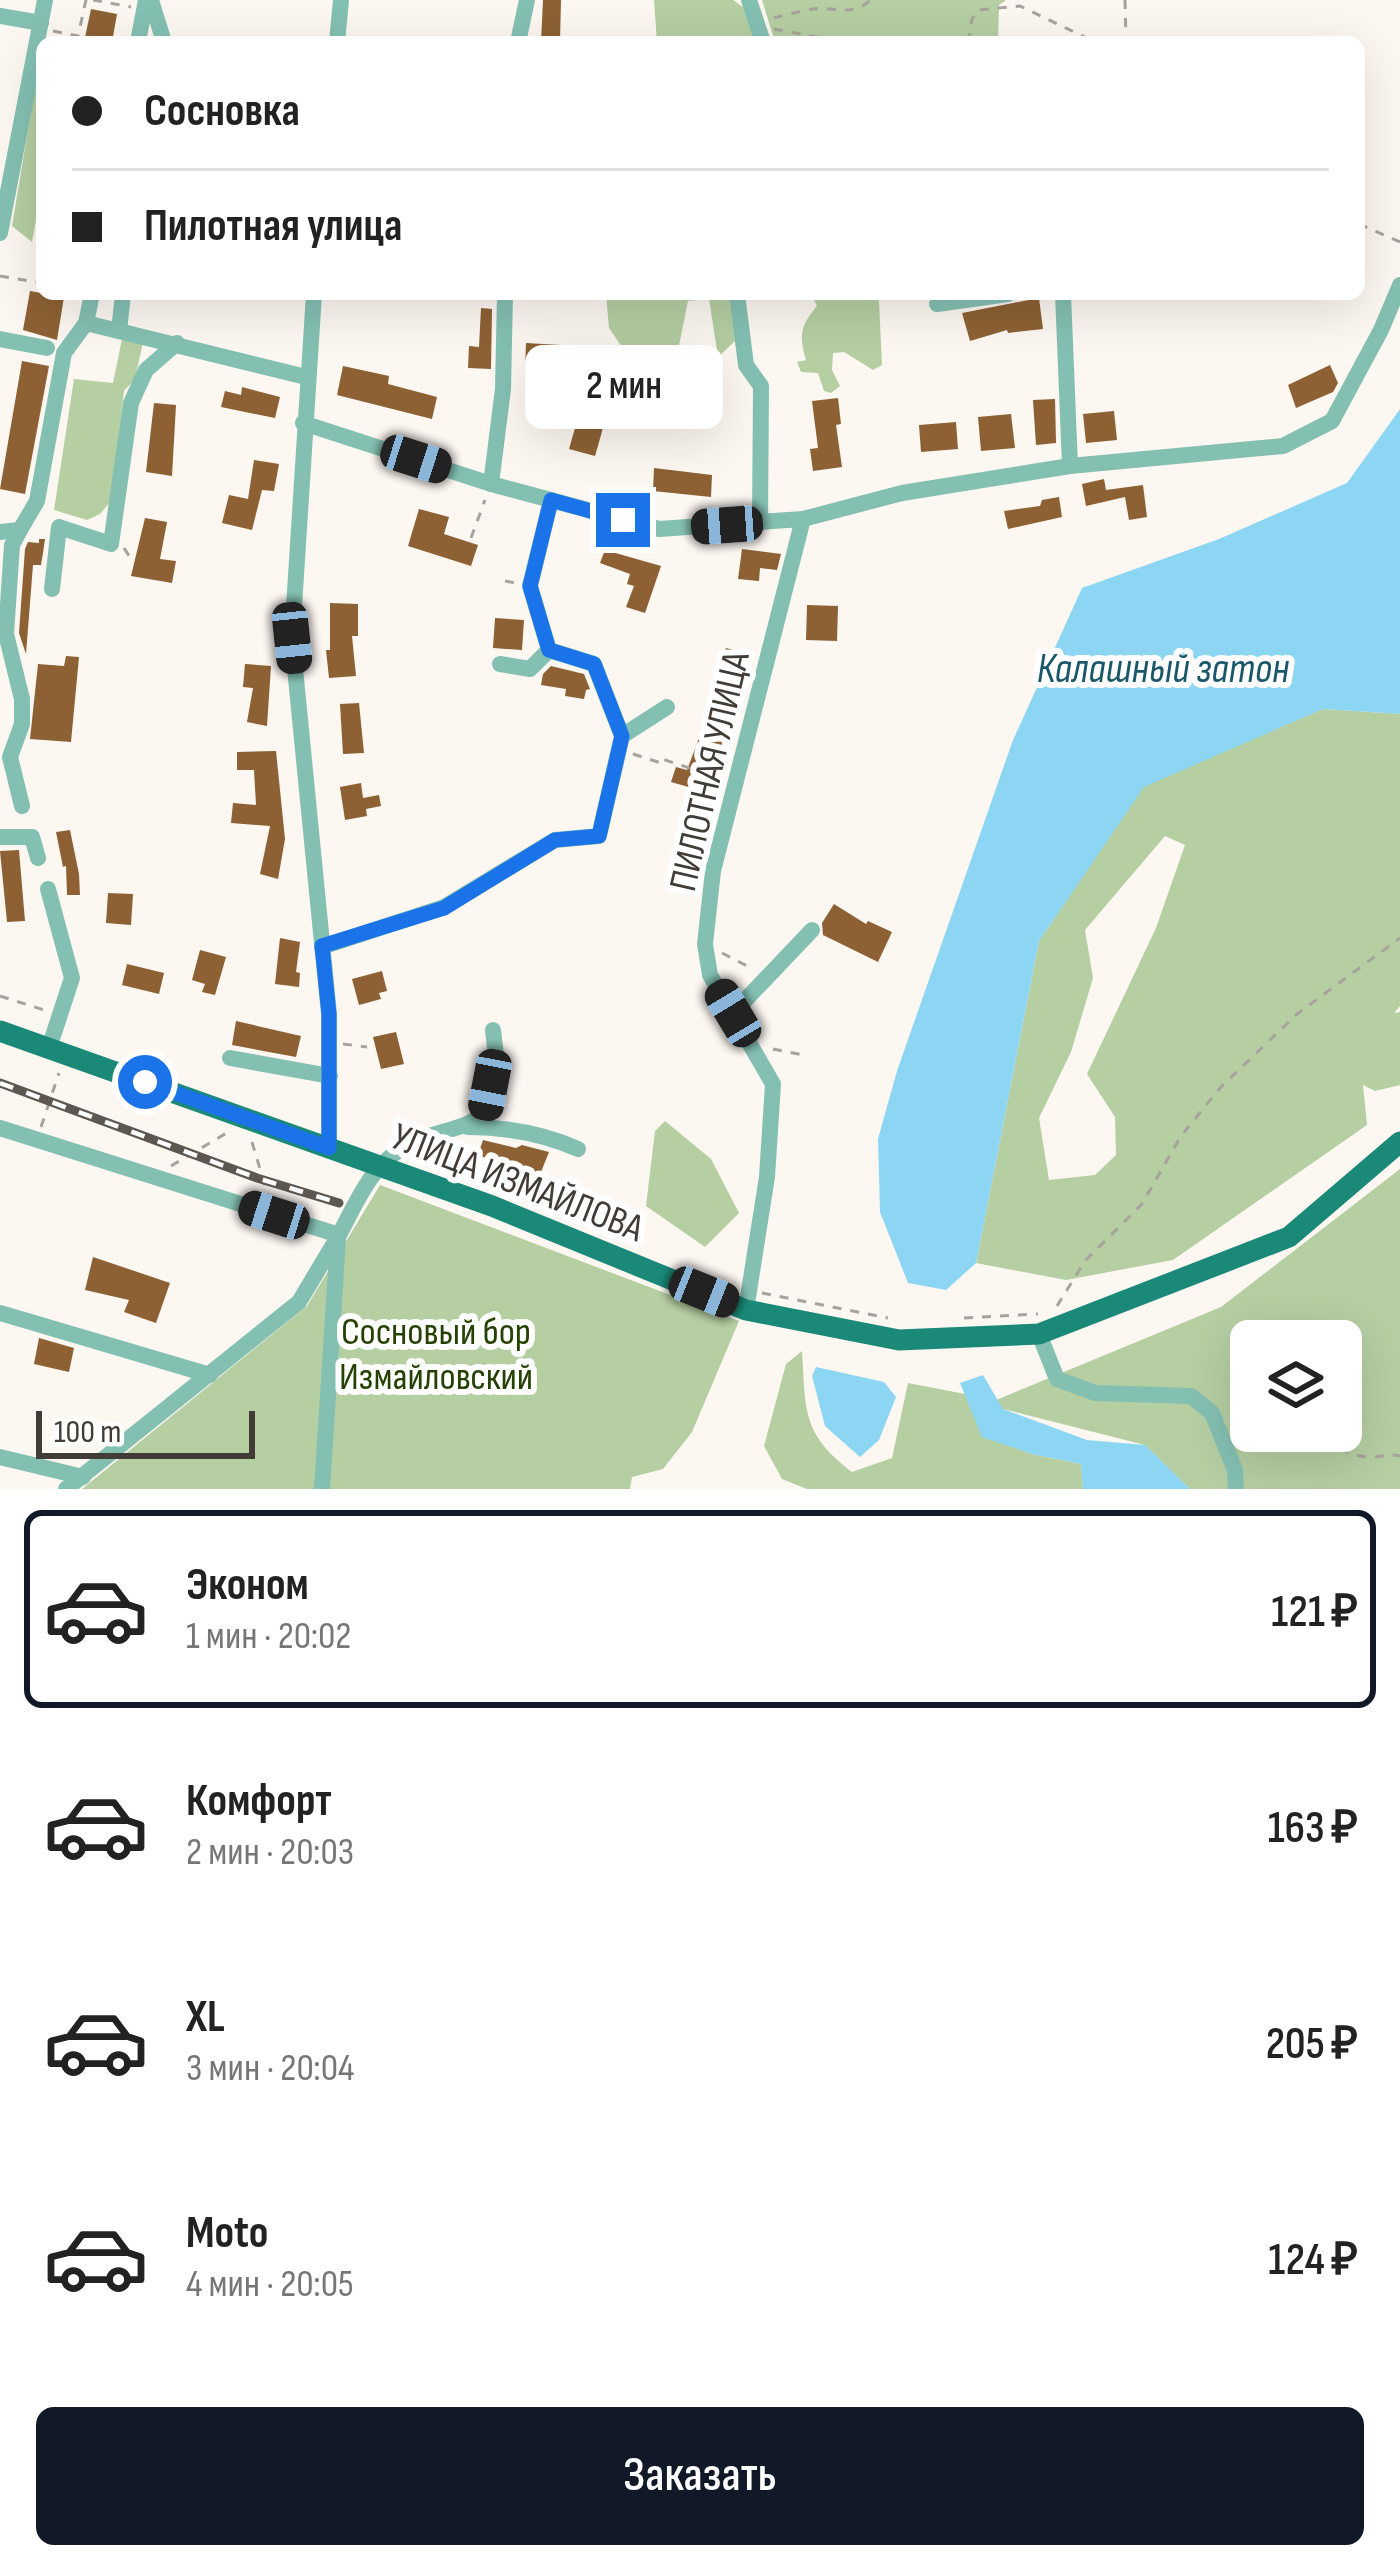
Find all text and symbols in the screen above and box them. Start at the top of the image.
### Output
text: Сосновка [144,84,300,139]
text: Пилотная улица [144,199,403,254]
callout: 2 мин [524,346,722,430]
text: 2 мин [586,363,662,410]
car [376,431,456,487]
route end [596,493,650,547]
car [690,505,764,545]
car [270,600,314,676]
water label: Калашный затон [1037,644,1289,695]
street label: ПИЛОТНАЯ УЛИЦА [660,647,761,896]
car [699,973,767,1053]
car [465,1046,515,1124]
route start [118,1055,172,1109]
street label: УЛИЦА ИЗМАЙЛОВА [385,1114,650,1253]
car [234,1187,314,1243]
car [664,1262,744,1322]
park label: Сосновый бор Измайловский [339,1309,533,1401]
map controls [1230,1320,1362,1452]
button: layers [1230,1320,1362,1452]
scale bar [36,1405,255,1458]
text: 100 m [54,1412,121,1452]
icon: car [42,1555,150,1663]
text: Эконом [186,1558,309,1613]
text: 121 ₽ [1271,1585,1358,1640]
text: 1 мин · 20:02 [186,1613,351,1660]
icon: car [42,1771,150,1879]
text: Комфорт [186,1774,332,1829]
text: 163 ₽ [1268,1801,1358,1856]
text: 2 мин · 20:03 [186,1829,354,1876]
icon: car [42,1987,150,2095]
text: XL [186,1990,225,2045]
text: 205 ₽ [1266,2017,1358,2072]
text: 3 мин · 20:04 [186,2045,354,2092]
icon: car [42,2203,150,2311]
text: Moto [186,2206,268,2261]
text: 124 ₽ [1268,2233,1358,2288]
text: 4 мин · 20:05 [186,2261,354,2308]
button: Заказать [36,2407,1364,2545]

